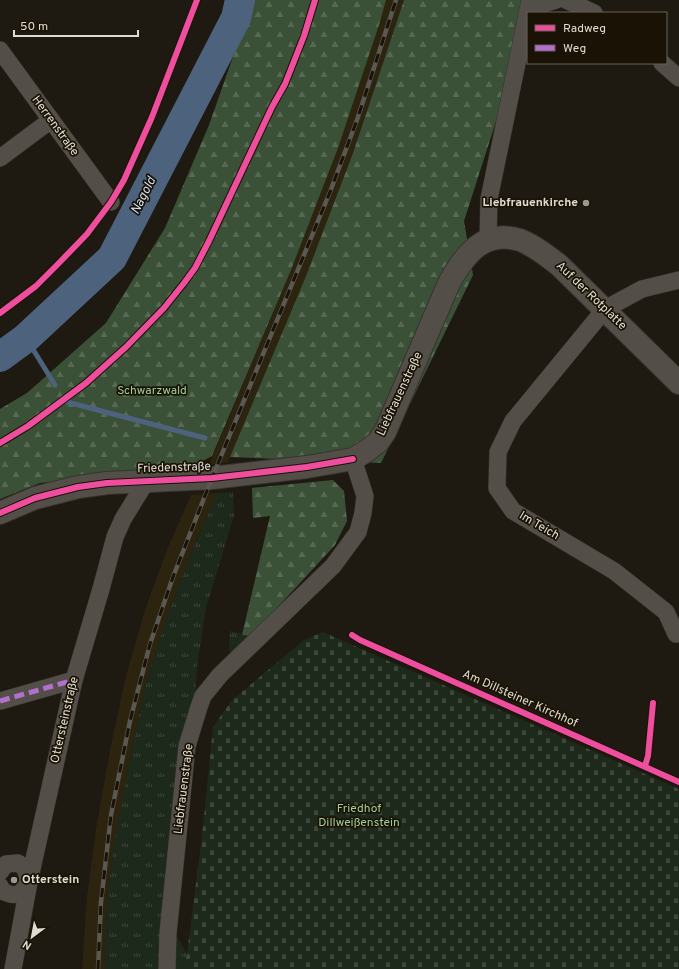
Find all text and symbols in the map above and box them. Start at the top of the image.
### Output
scale bar [14,12,138,38]
legend [527,12,667,64]
text: 50 m [20,19,48,35]
text: Radweg [563,21,606,37]
text: Weg [563,41,586,57]
street label: Herrenstraße [28,93,82,159]
water label: Nagold [128,174,161,217]
place label: Liebfrauenkirche [482,195,578,211]
marker: Liebfrauenkirche [581,198,591,208]
street label: Auf der Rotplatte [552,258,630,334]
street label: Liebfrauenstraße [374,349,426,439]
park label: Schwarzwald [117,383,187,399]
street label: Friedenstraße [137,459,211,477]
street label: Im Teich [516,508,562,544]
street label: Am Dillsteiner Kirchhof [460,666,580,732]
street label: Ottersteinstraße [47,675,83,765]
street label: Liebfrauenstraße [171,743,197,835]
park label: Friedhof Dillweißenstein [318,801,400,831]
place label: Otterstein [22,872,79,888]
marker: Otterstein [9,875,19,885]
north arrow [12,917,52,957]
text: N [20,937,34,953]

